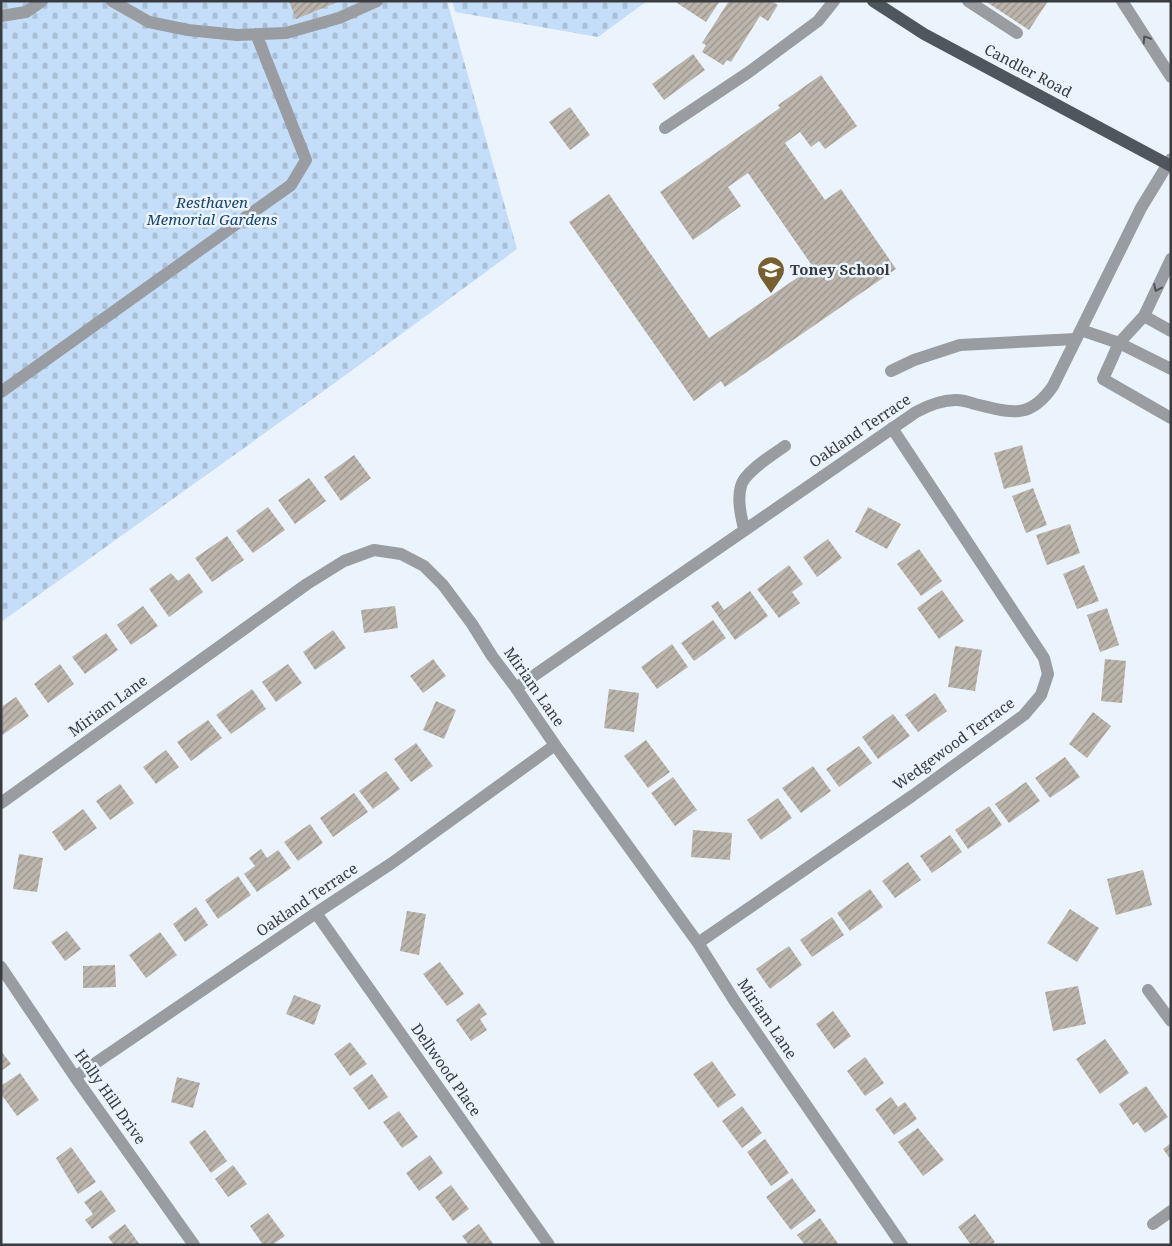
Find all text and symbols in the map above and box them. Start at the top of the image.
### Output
one-way arrow [1143,36,1153,45]
street label: Candler Road [981,39,1076,102]
park label: Resthaven Memorial Gardens [146,192,277,229]
school or university icon: Toney School [756,255,786,294]
place label: Toney School [790,259,891,279]
one-way arrow [1153,283,1163,292]
street label: Oakland Terrace [805,389,914,472]
street label: Miriam Lane [500,643,570,730]
street label: Miriam Lane [64,670,151,741]
street label: Wedgewood Terrace [889,692,1018,794]
street label: Oakland Terrace [252,858,361,941]
street label: Miriam Lane [734,974,802,1062]
street label: Dellwood Place [407,1019,486,1120]
street label: Holly Hill Drive [71,1045,151,1148]

